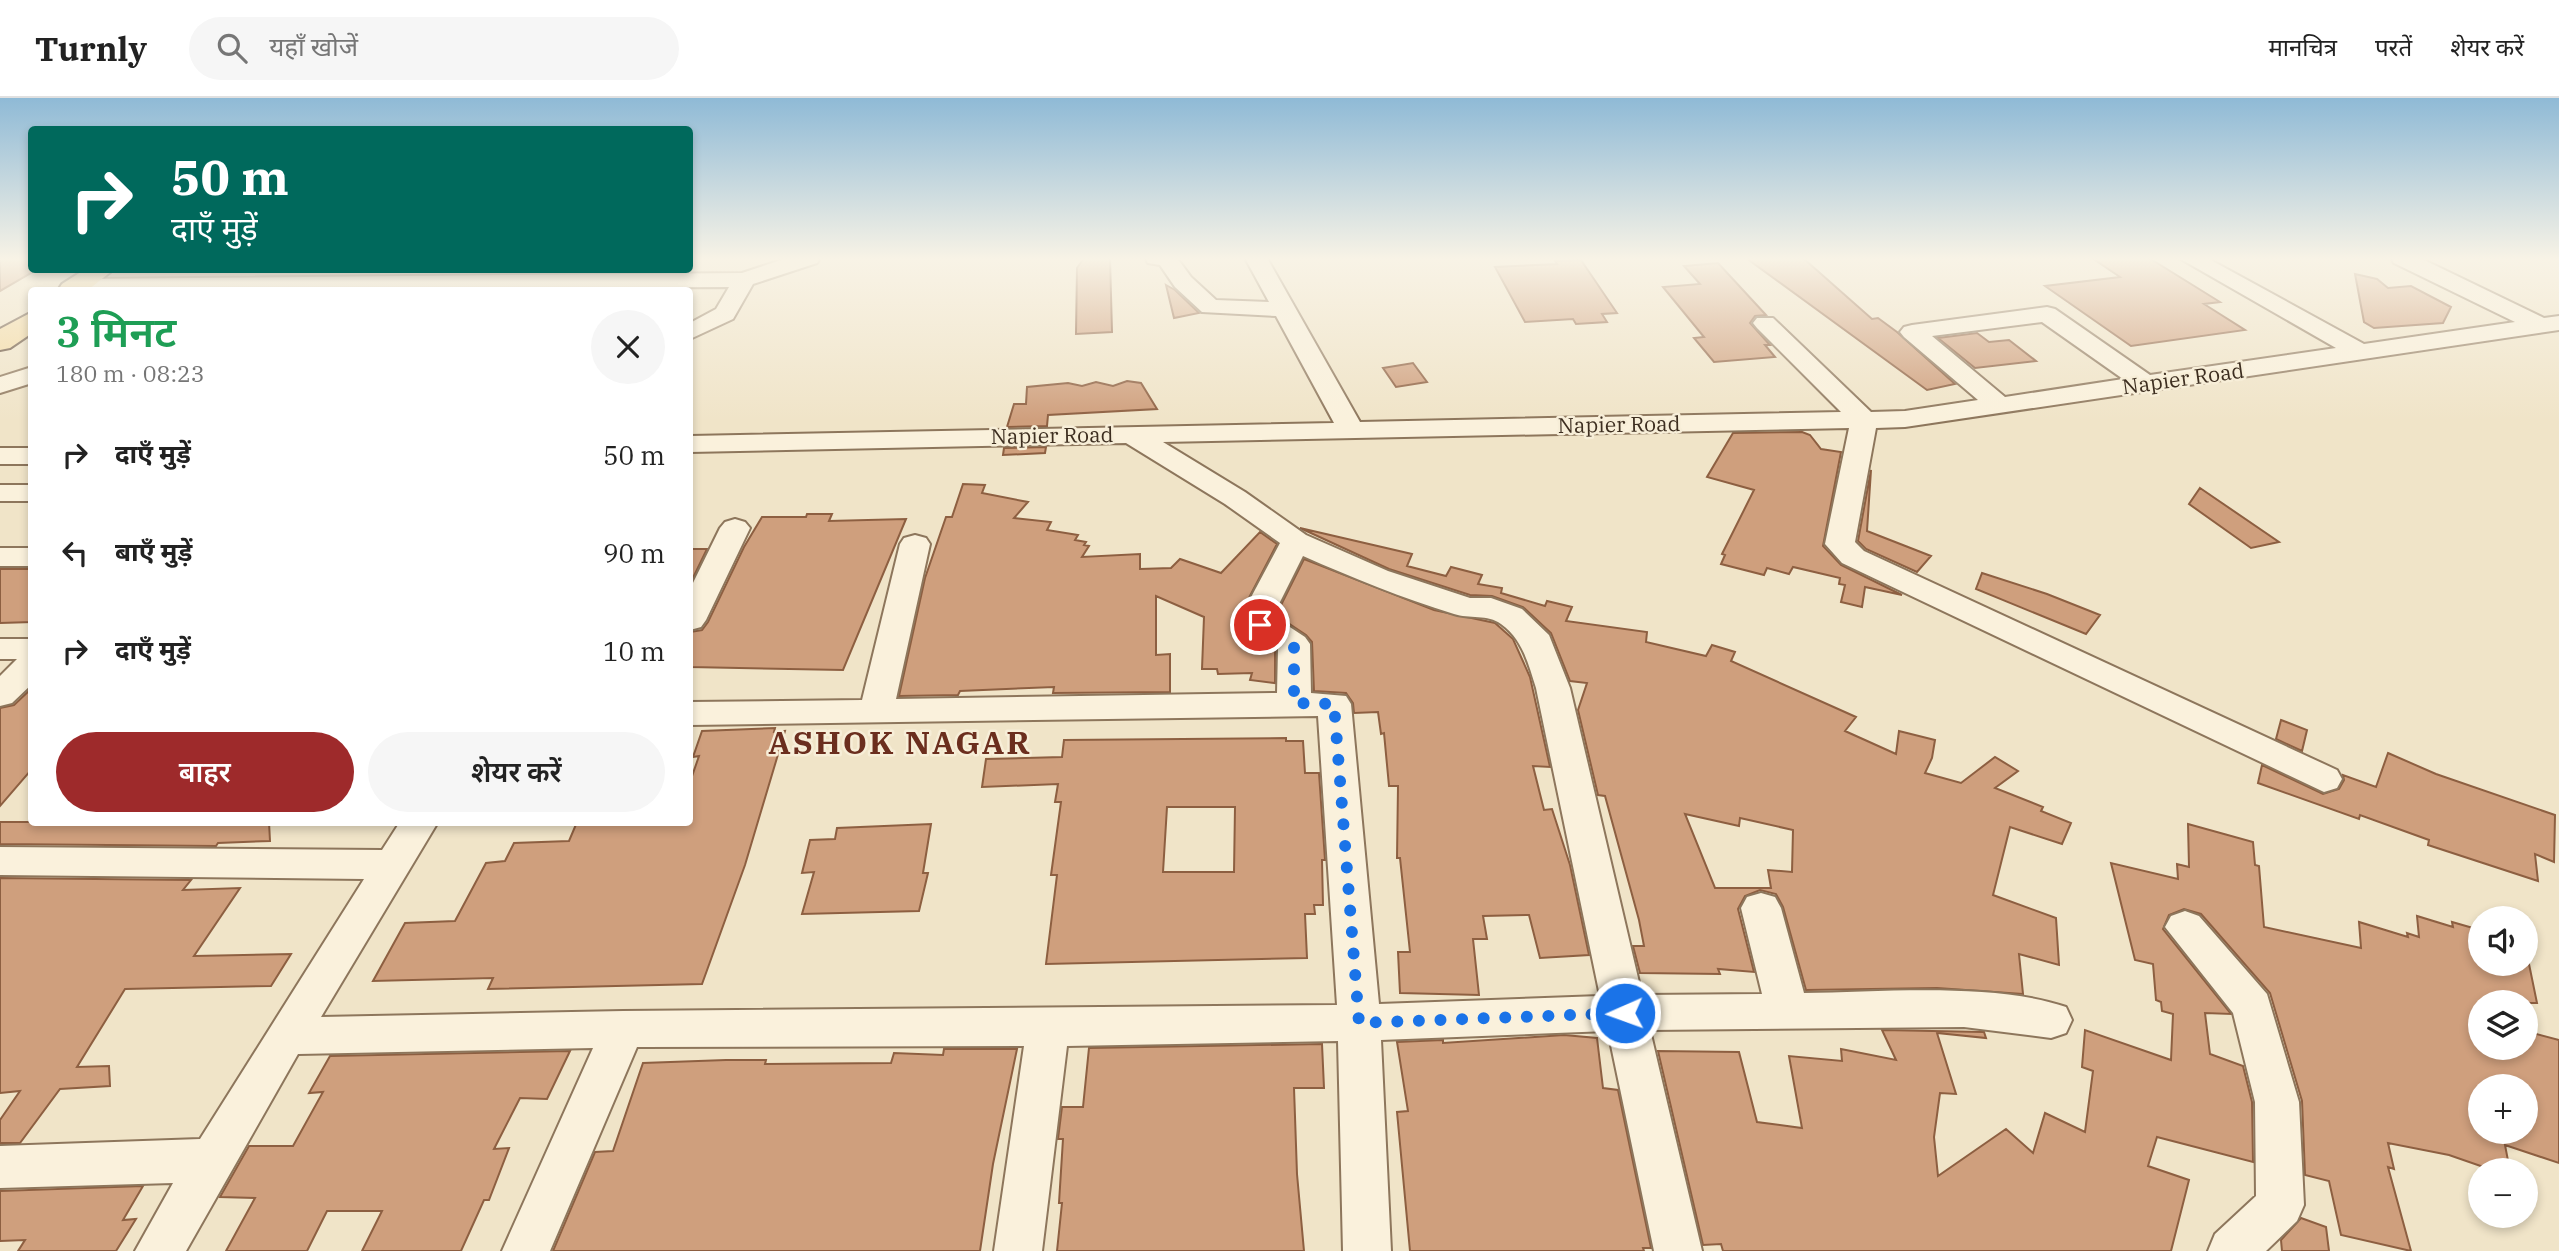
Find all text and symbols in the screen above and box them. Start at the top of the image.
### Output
search box [189,17,679,80]
text: Turnly [35,27,147,70]
icon: search [213,29,251,67]
text: यहाँ खोजें [269,29,358,63]
text: मानचित्र [2268,31,2337,63]
text: परतें [2375,31,2412,63]
text: शेयर करें [2450,31,2524,63]
text: 50 m [171,145,289,208]
icon: right [56,154,147,245]
text: दाएँ मुड़ें [171,207,258,249]
text: 3 मिनट [56,304,176,359]
button: close [591,310,665,384]
street label: Napier Road [2120,356,2246,400]
text: 180 m · 08:23 [56,358,205,388]
street label: Napier Road [1557,409,1681,439]
street label: Napier Road [990,420,1114,450]
icon: right [56,436,94,474]
text: दाएँ मुड़ें [115,436,191,470]
text: 50 m [603,438,665,472]
icon: left [56,534,94,572]
text: बाएँ मुड़ें [115,534,192,568]
text: 90 m [603,536,665,570]
pin [1230,595,1290,655]
icon: arrive [1241,606,1279,644]
icon: right [56,632,94,670]
text: दाएँ मुड़ें [115,632,191,666]
text: 10 m [603,634,665,668]
district label: ASHOK NAGAR [768,721,1032,763]
button: बाहर [56,732,354,812]
button: शेयर करें [368,732,665,812]
map controls [2468,906,2538,1228]
button: sound [2468,906,2538,976]
position arrow [1588,976,1662,1050]
button: layers [2468,990,2538,1060]
button: + [2468,1074,2538,1144]
button: − [2468,1158,2538,1228]

